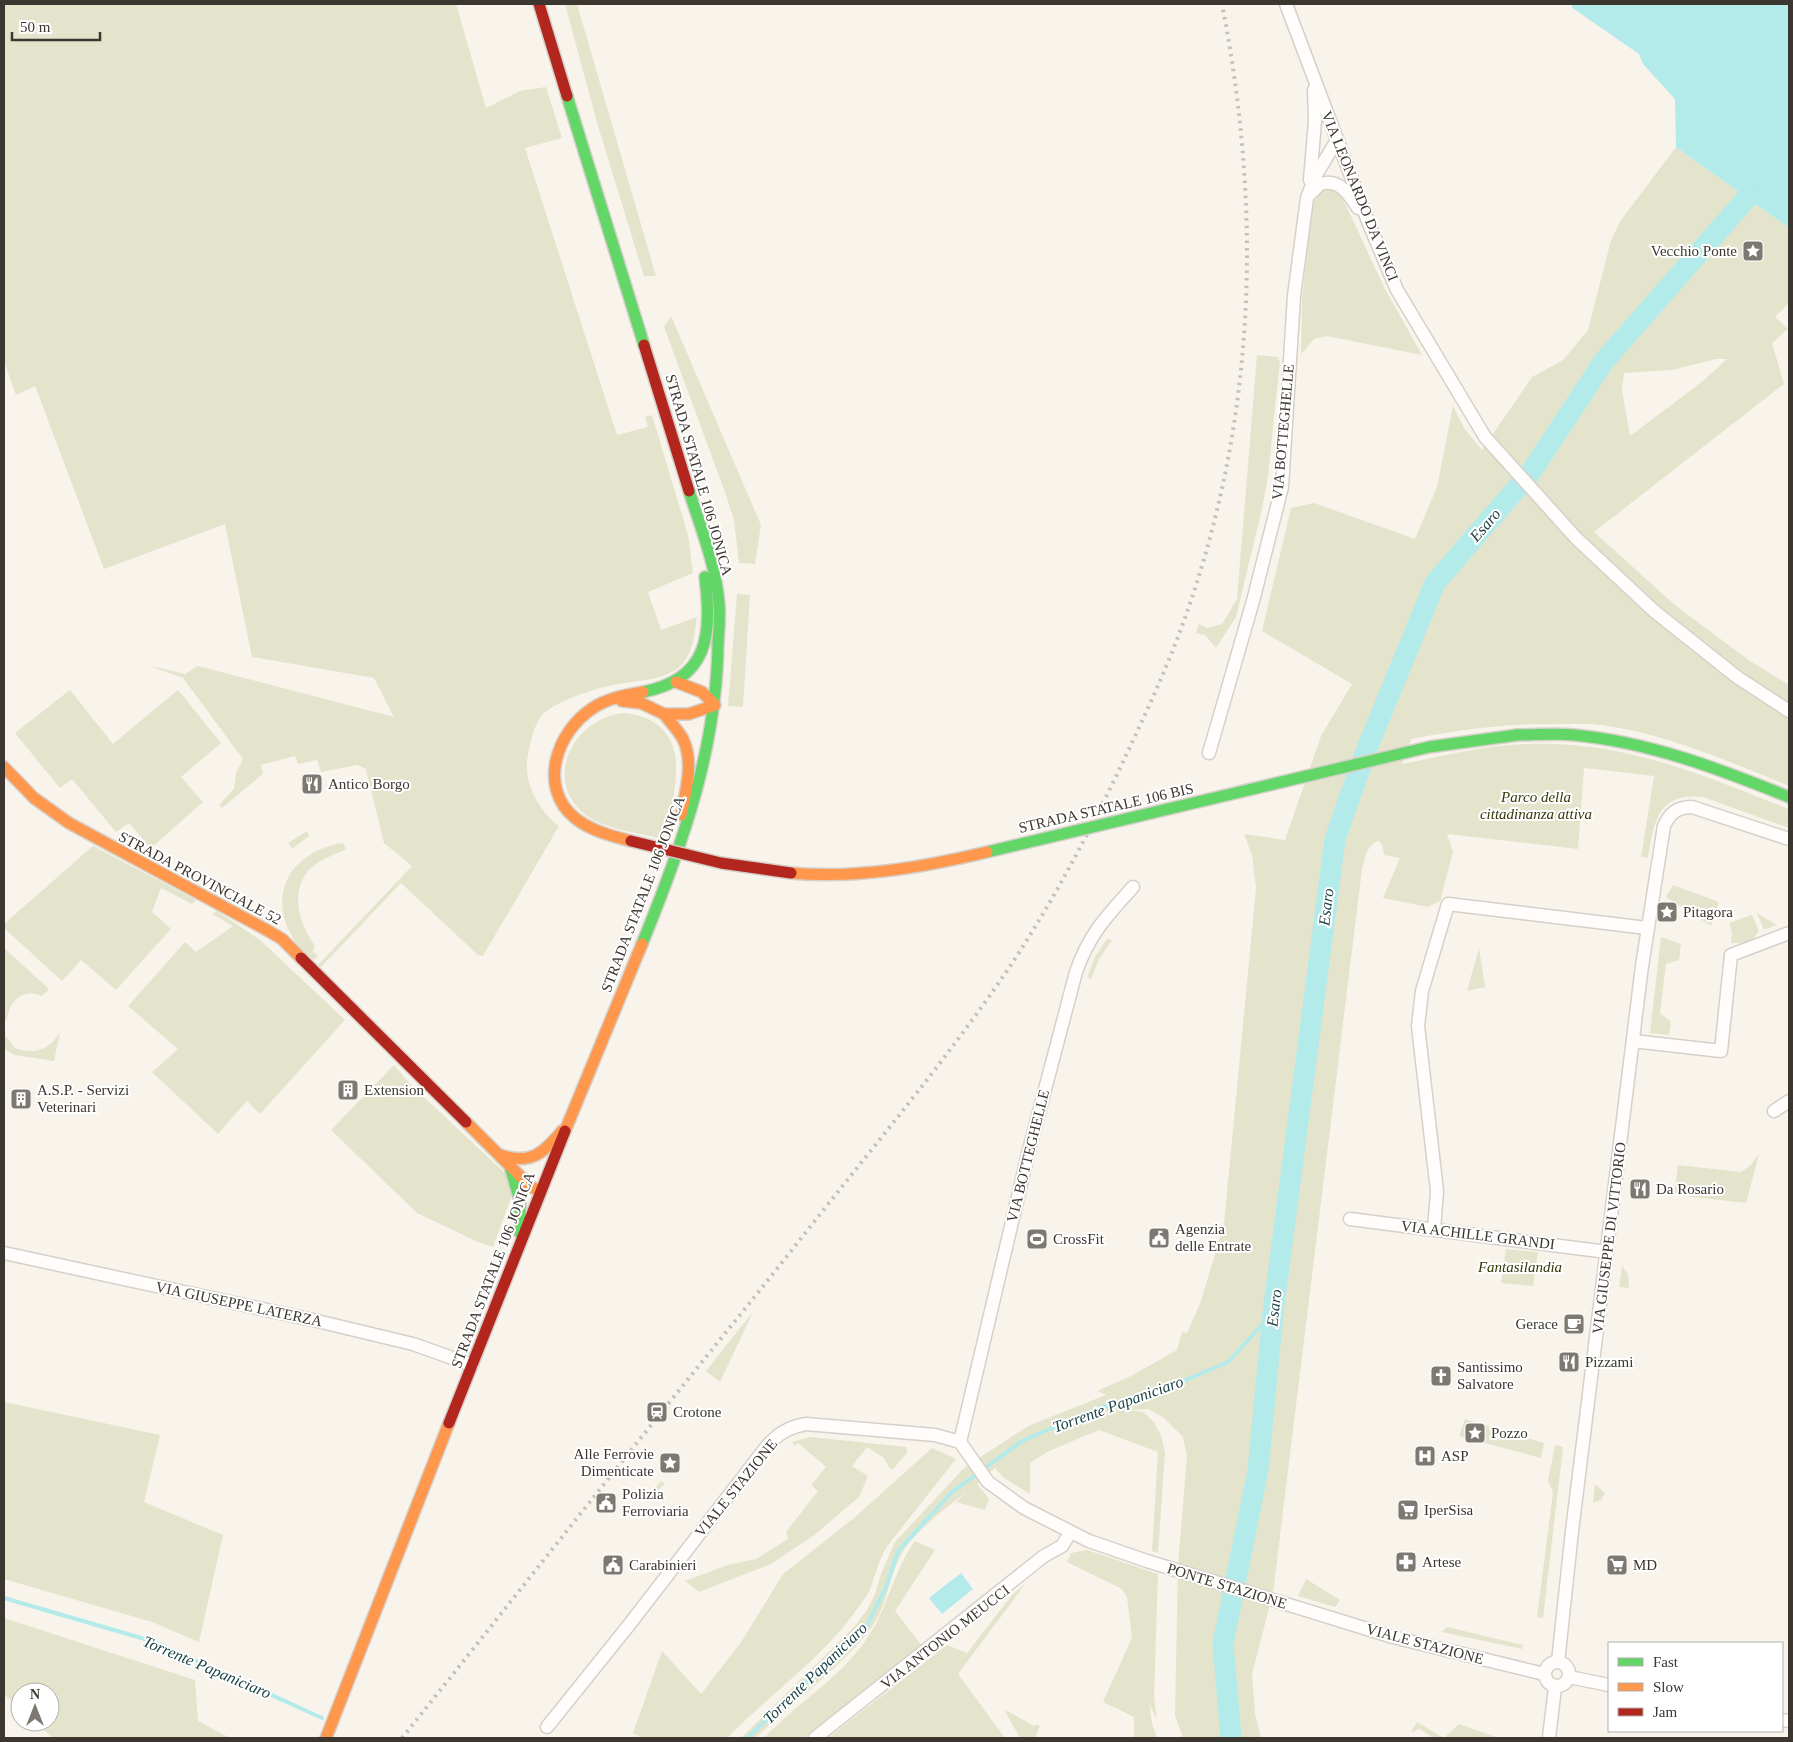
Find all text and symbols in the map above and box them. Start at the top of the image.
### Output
scale bar [12,10,100,42]
text: 50 m [20,19,51,35]
street label: VIA LEONARDO DA VINCI [1319,109,1401,283]
place icon: Vecchio Ponte [1741,239,1765,263]
place label: Vecchio Ponte [1651,243,1737,259]
street label: VIA BOTTEGHELLE [1269,363,1297,501]
street label: STRADA STATALE 106 JONICA [663,372,736,578]
water label: Esaro [1466,505,1504,546]
restaurant icon: Antico Borgo [300,772,324,796]
place label: Antico Borgo [328,776,410,792]
street label: STRADA STATALE 106 BIS [1017,780,1195,836]
park label: Parco della cittadinanza attiva [1480,789,1592,822]
street label: STRADA STATALE 106 JONICA [598,793,688,994]
street label: STRADA PROVINCIALE 52 [116,828,284,928]
water label: Esaro [1315,887,1337,928]
place icon: Pitagora [1655,900,1679,924]
place label: Pitagora [1683,904,1733,920]
building icon: Extension [336,1078,360,1102]
place label: A.S.P. - Servizi Veterinari [37,1082,129,1115]
place label: Extension [364,1082,424,1098]
building icon: A.S.P. - Servizi Veterinari [9,1087,33,1111]
street label: VIA BOTTEGHELLE [1004,1088,1052,1224]
street label: VIA GIUSEPPE DI VITTORIO [1589,1141,1629,1335]
street label: STRADA STATALE 106 JONICA [448,1169,538,1370]
restaurant icon: Da Rosario [1628,1177,1652,1201]
place label: Da Rosario [1656,1181,1724,1197]
street label: VIA ACHILLE GRANDI [1400,1218,1556,1252]
place label: Agenzia delle Entrate [1175,1221,1252,1254]
public building icon: Agenzia delle Entrate [1147,1226,1171,1250]
sports icon: CrossFit [1025,1227,1049,1251]
place label: CrossFit [1053,1231,1105,1247]
park label: Fantasilandia [1477,1259,1562,1275]
street label: VIA GIUSEPPE LATERZA [154,1279,324,1330]
water label: Esaro [1263,1288,1285,1329]
cafe icon: Gerace [1562,1312,1586,1336]
place label: Gerace [1516,1316,1558,1332]
restaurant icon: Pizzami [1557,1350,1581,1374]
place label: Pizzami [1585,1354,1633,1370]
place label: Santissimo Salvatore [1457,1359,1523,1392]
church icon: Santissimo Salvatore [1429,1364,1453,1388]
water label: Torrente Papaniciaro [1051,1373,1186,1436]
station icon: Crotone [645,1400,669,1424]
place label: Crotone [673,1404,722,1420]
place icon: Pozzo [1463,1421,1487,1445]
place label: Pozzo [1491,1425,1528,1441]
street label: VIALE STAZIONE [692,1436,780,1540]
hospital icon: ASP [1413,1444,1437,1468]
place label: Alle Ferrovie Dimenticate [574,1446,654,1479]
place label: ASP [1441,1448,1469,1464]
place icon: Alle Ferrovie Dimenticate [658,1451,682,1475]
place label: Polizia Ferroviaria [622,1486,689,1519]
public building icon: Polizia Ferroviaria [594,1491,618,1515]
supermarket icon: IperSisa [1396,1498,1420,1522]
place label: IperSisa [1424,1502,1473,1518]
pharmacy icon: Artese [1394,1550,1418,1574]
public building icon: Carabinieri [601,1553,625,1577]
supermarket icon: MD [1605,1553,1629,1577]
place label: Artese [1422,1554,1461,1570]
place label: Carabinieri [629,1557,696,1573]
place label: MD [1633,1557,1657,1573]
street label: PONTE STAZIONE [1165,1560,1289,1612]
street label: VIA ANTONIO MEUCCI [877,1582,1013,1692]
water label: Torrente Papaniciaro [760,1619,871,1728]
street label: VIALE STAZIONE [1365,1621,1485,1667]
water label: Torrente Papaniciaro [140,1632,274,1703]
legend [1608,1642,1783,1732]
text: Fast [1653,1654,1679,1670]
text: Slow [1653,1679,1684,1695]
north arrow [10,1682,60,1732]
text: N [30,1687,40,1702]
text: Jam [1653,1704,1677,1720]

